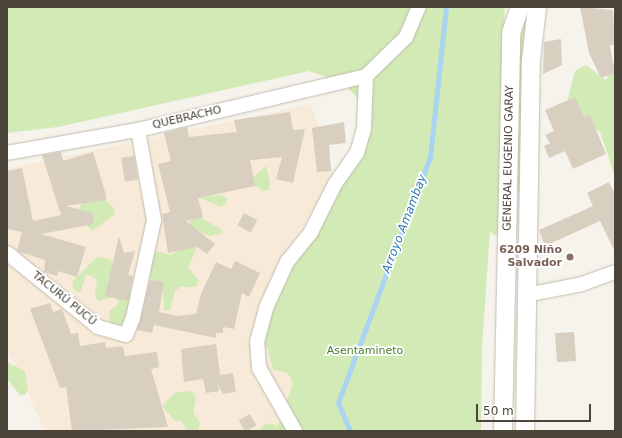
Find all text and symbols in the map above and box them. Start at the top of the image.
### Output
street label: GENERAL EUGENIO GARAY [501,85,517,231]
street label: QUEBRACHO [151,104,223,132]
water label: Arroyo Amambay [380,173,430,275]
place label: 6209 Niño Salvador [499,244,562,270]
marker: 6209 Niño Salvador [565,252,575,262]
street label: TACURÚ PUCÚ [29,269,99,329]
park label: Asentamineto [327,344,403,358]
scale bar [478,396,593,422]
text: 50 m [483,404,514,418]

